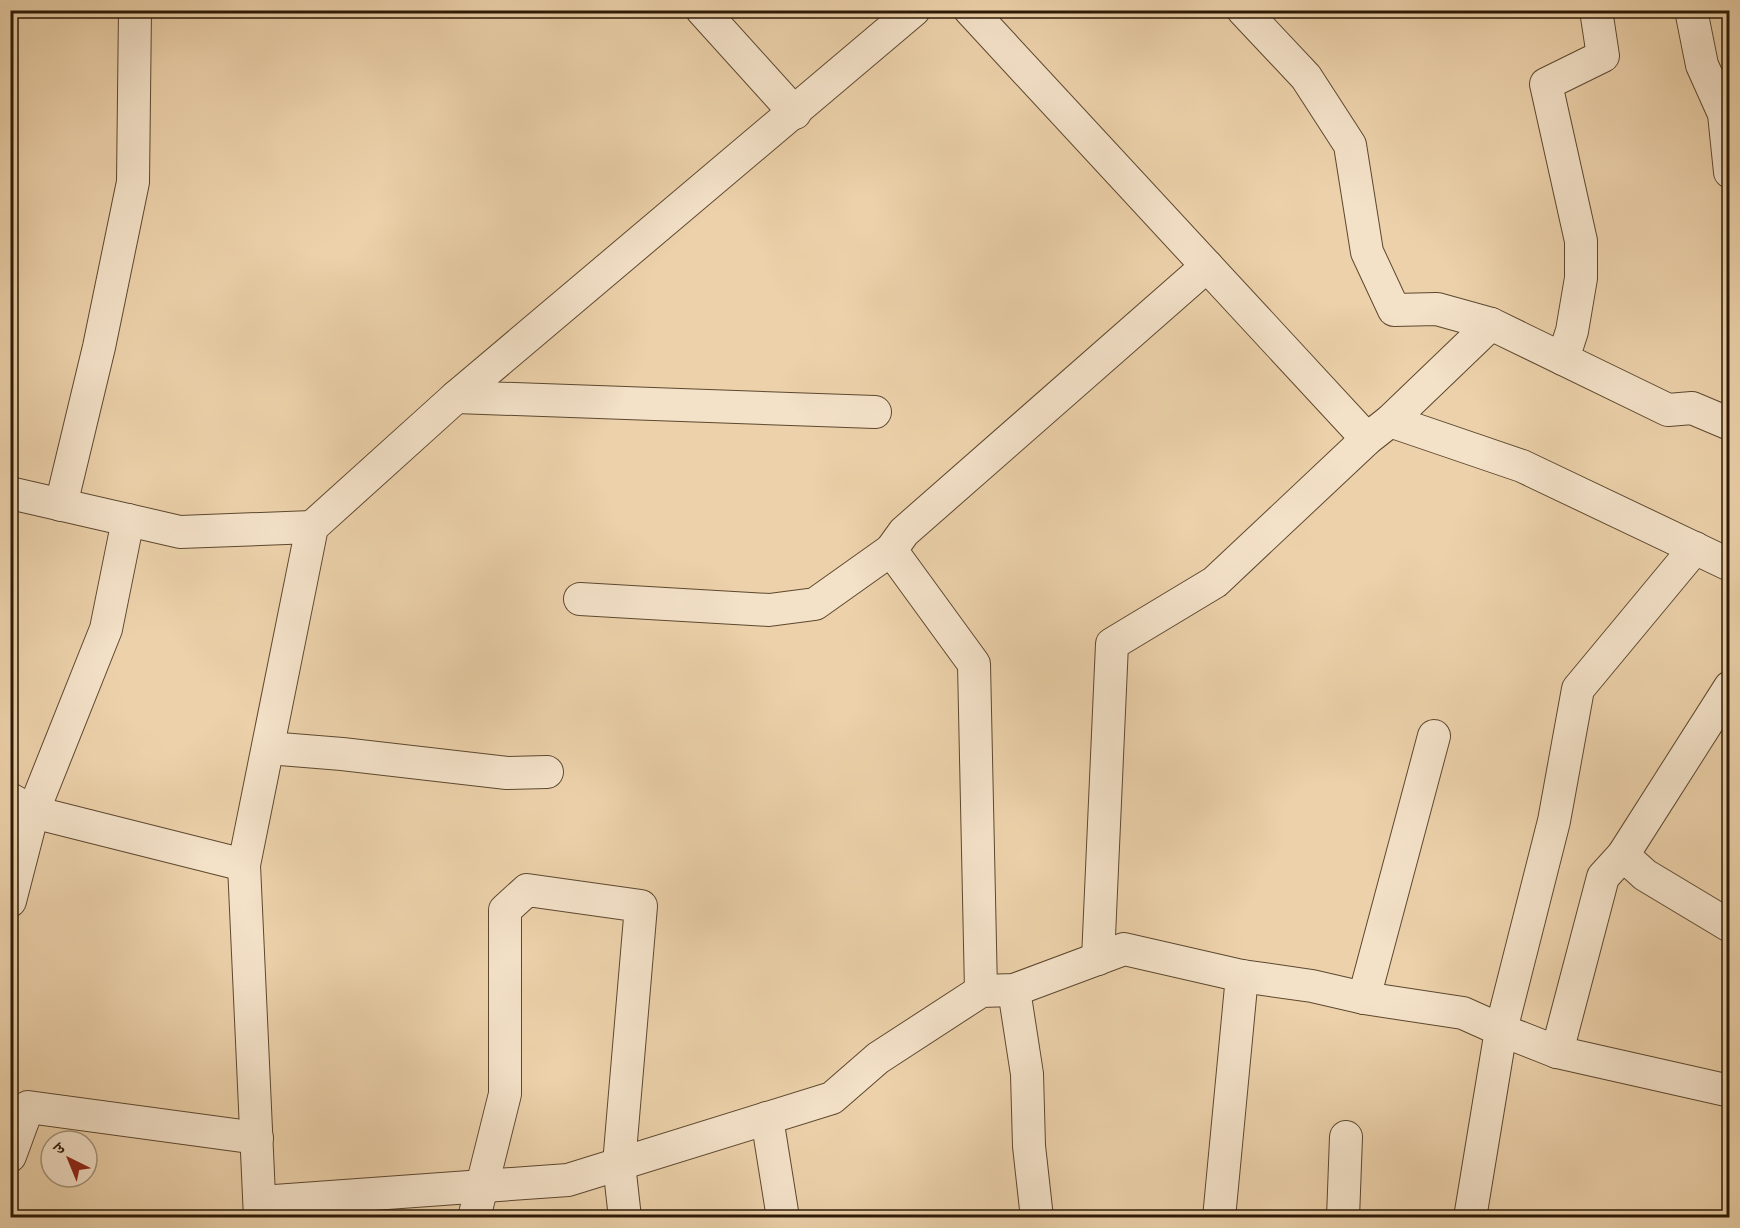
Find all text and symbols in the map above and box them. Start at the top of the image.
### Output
north arrow [39,1129,99,1189]
text: उ [49,1137,73,1162]

